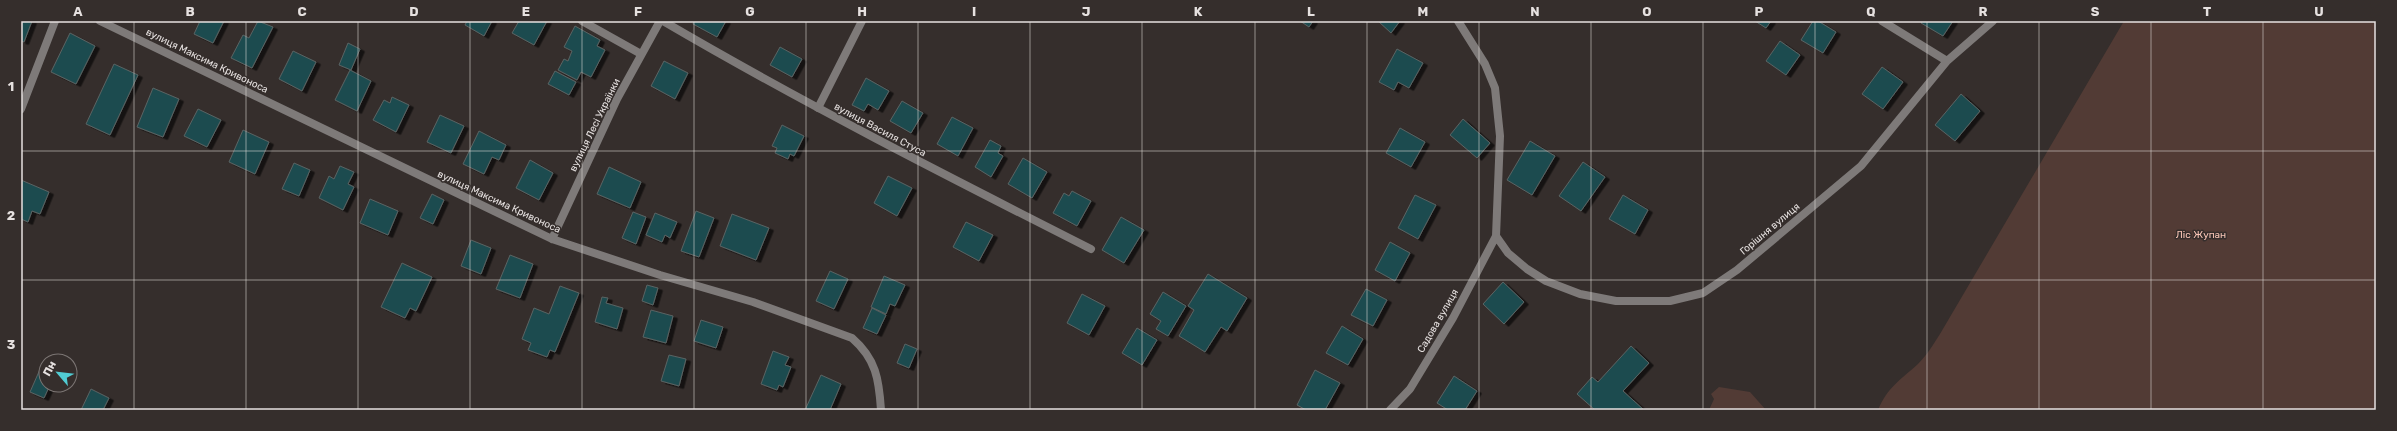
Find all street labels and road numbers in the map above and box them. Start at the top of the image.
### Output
street label: вулиця Максима Кривоноса [144,26,270,96]
street label: вулиця Лесі Українки [567,76,623,174]
street label: вулиця Василя Стуса [832,101,928,159]
street label: вулиця Максима Кривоноса [436,168,562,236]
street label: Горішня вулиця [1738,201,1802,257]
street label: Садова вулиця [1415,287,1461,355]

